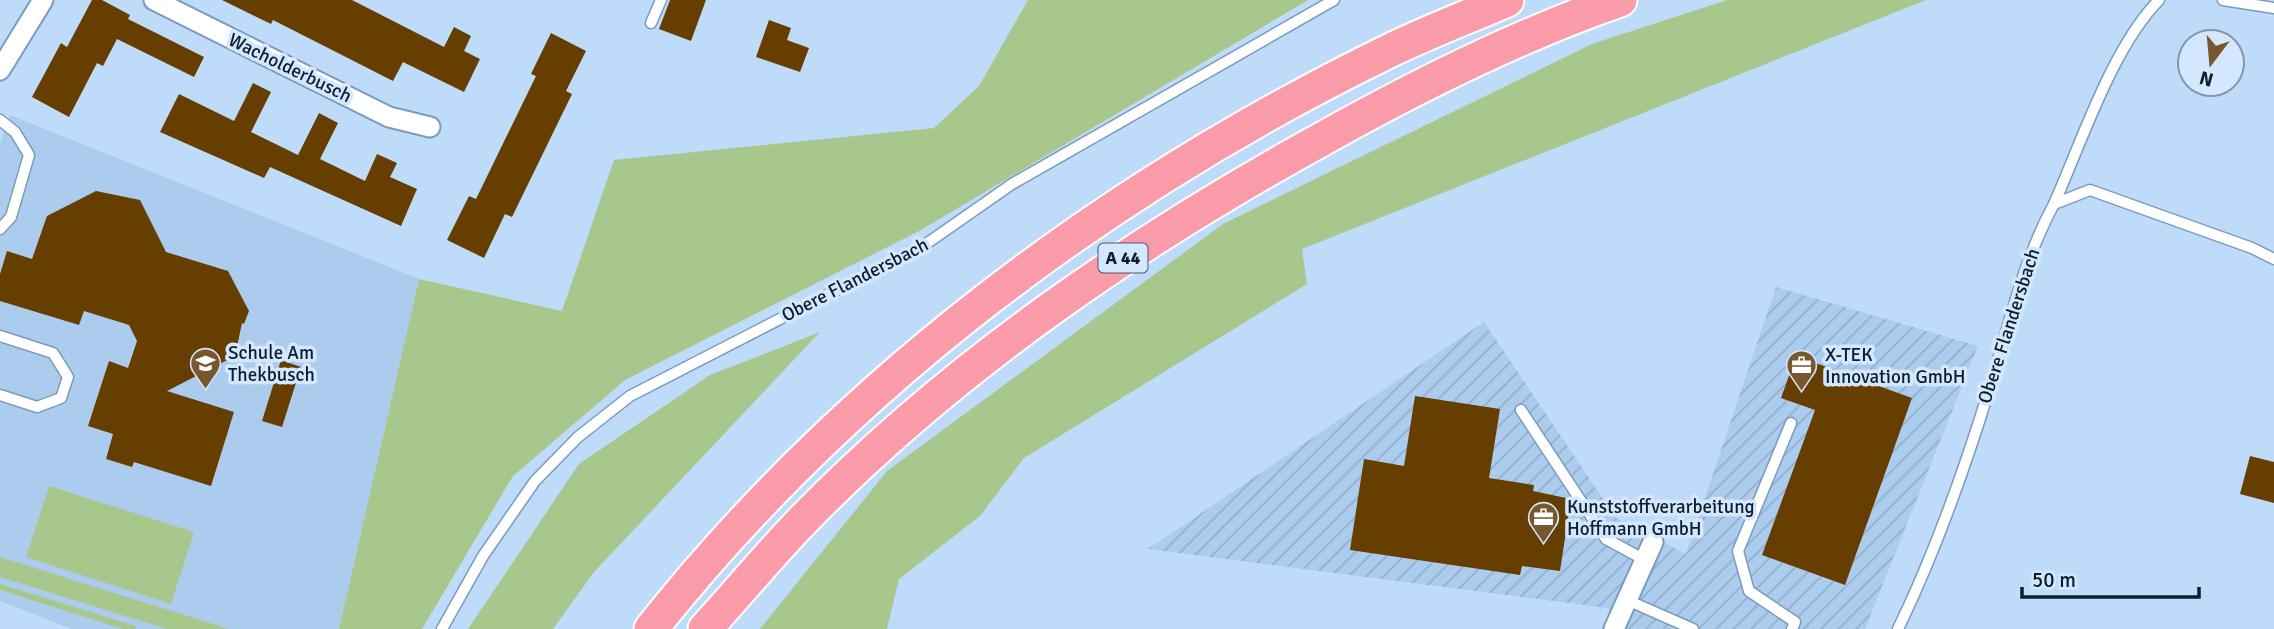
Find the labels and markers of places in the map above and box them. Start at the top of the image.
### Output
place label: Schule Am Thekbusch [228,341,315,387]
place label: X-TEK Innovation GmbH [1825,343,1966,389]
school or university icon: Schule Am Thekbusch [188,347,222,391]
office icon: X-TEK Innovation GmbH [1785,349,1819,393]
place label: Kunststoffverarbeitung Hoffmann GmbH [1567,495,1755,541]
office icon: Kunststoffverarbeitung Hoffmann GmbH [1527,501,1561,545]

